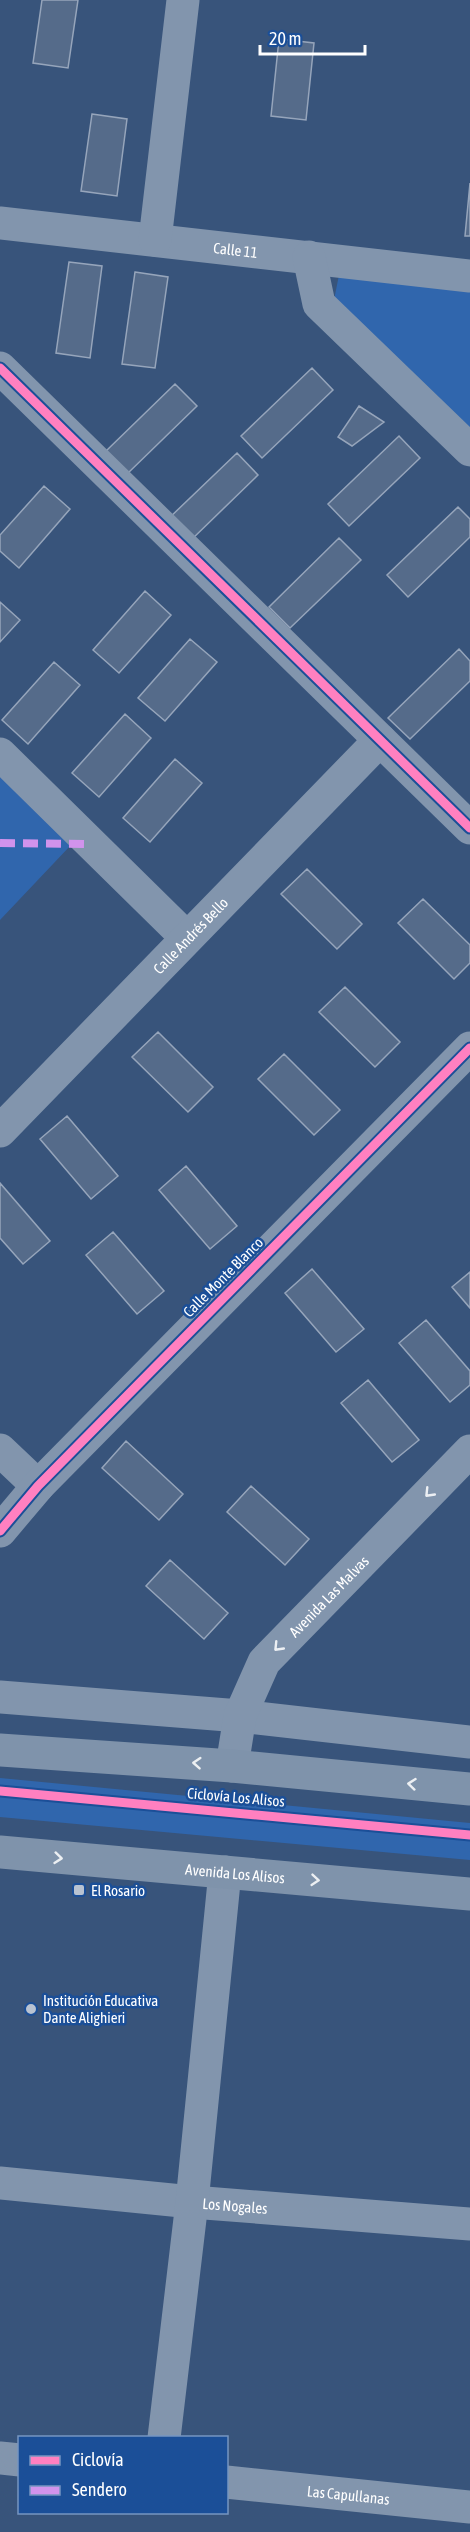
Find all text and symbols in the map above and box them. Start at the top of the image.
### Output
scale bar [260,18,365,56]
text: 20 m [269,28,301,49]
street label: Calle 11 [212,239,259,261]
street label: Calle Andrés Bello [149,894,231,977]
street label: Calle Monte Blanco [180,1234,266,1320]
one-way arrow [425,1486,436,1496]
street label: Avenida Las Malvas [285,1552,372,1640]
one-way arrow [275,1640,286,1651]
one-way arrow [192,1757,201,1770]
one-way arrow [407,1778,416,1791]
street label: Ciclovía Los Alisos [187,1784,285,1810]
one-way arrow [54,1851,63,1863]
street label: Avenida Los Alisos [185,1860,286,1886]
one-way arrow [311,1873,320,1886]
place label: El Rosario [91,1882,145,1899]
marker: El Rosario [72,1883,86,1897]
place label: Institución Educativa Dante Alighieri [43,1992,158,2026]
marker: Institución Educativa Dante Alighieri [24,2002,38,2016]
street label: Los Nogales [202,2194,268,2216]
legend [18,2436,228,2514]
text: Ciclovía [72,2449,124,2470]
text: Sendero [72,2479,127,2500]
street label: Las Capullanas [306,2482,390,2507]

